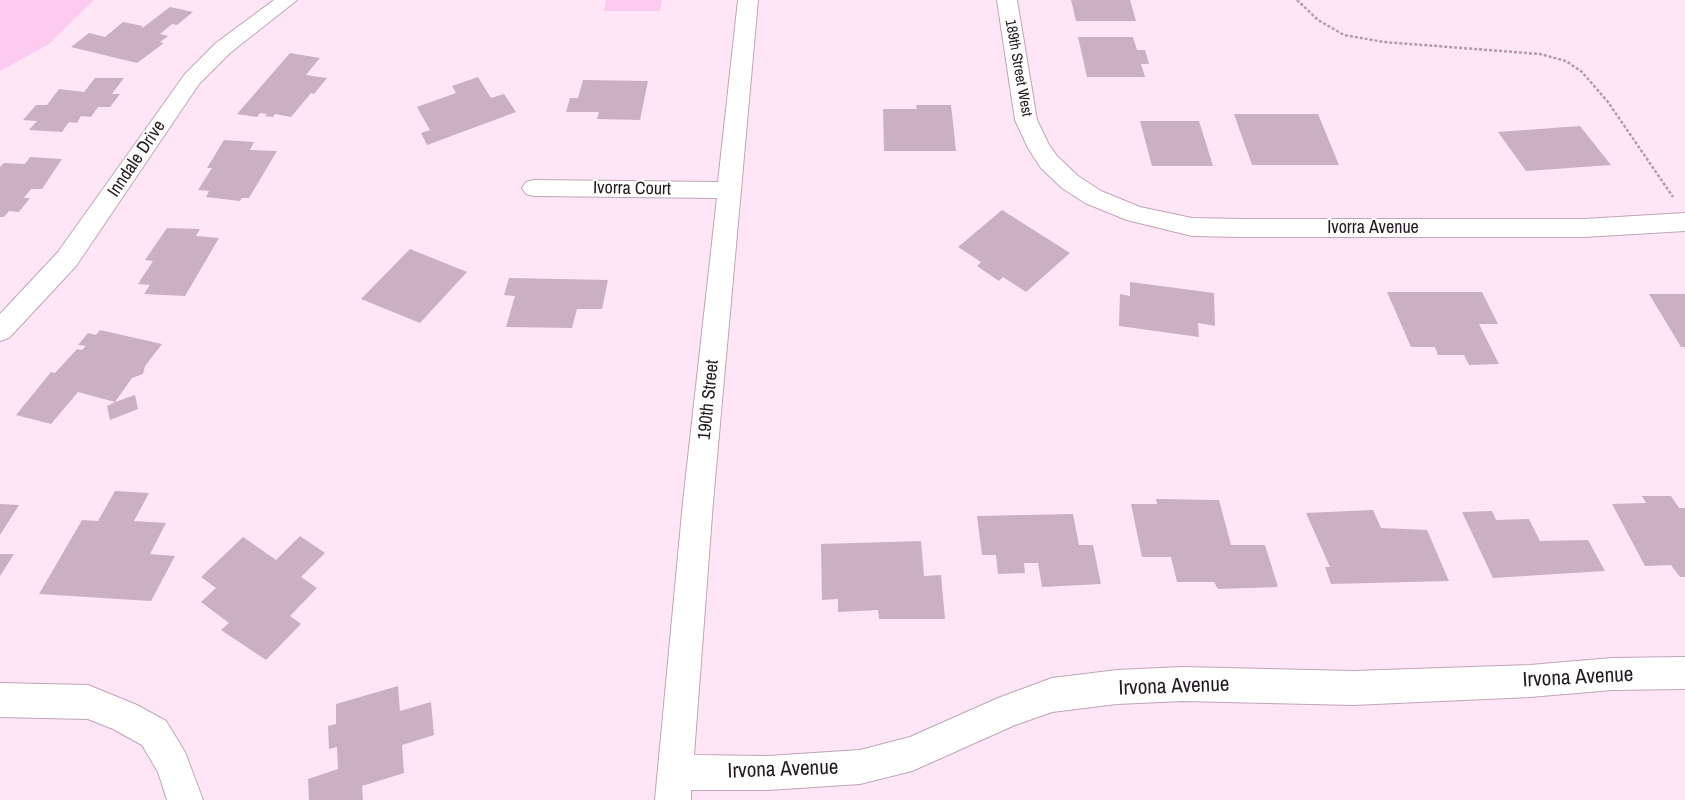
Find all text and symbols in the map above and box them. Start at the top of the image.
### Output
street label: 189th Street West [1001,18,1035,118]
street label: Inndale Drive [104,117,170,201]
street label: Ivorra Court [593,178,671,200]
street label: Ivorra Avenue [1327,217,1419,239]
street label: 190th Street [694,359,724,441]
street label: Irvona Avenue [1522,663,1634,693]
street label: Irvona Avenue [1118,672,1230,702]
street label: Irvona Avenue [727,755,839,785]

